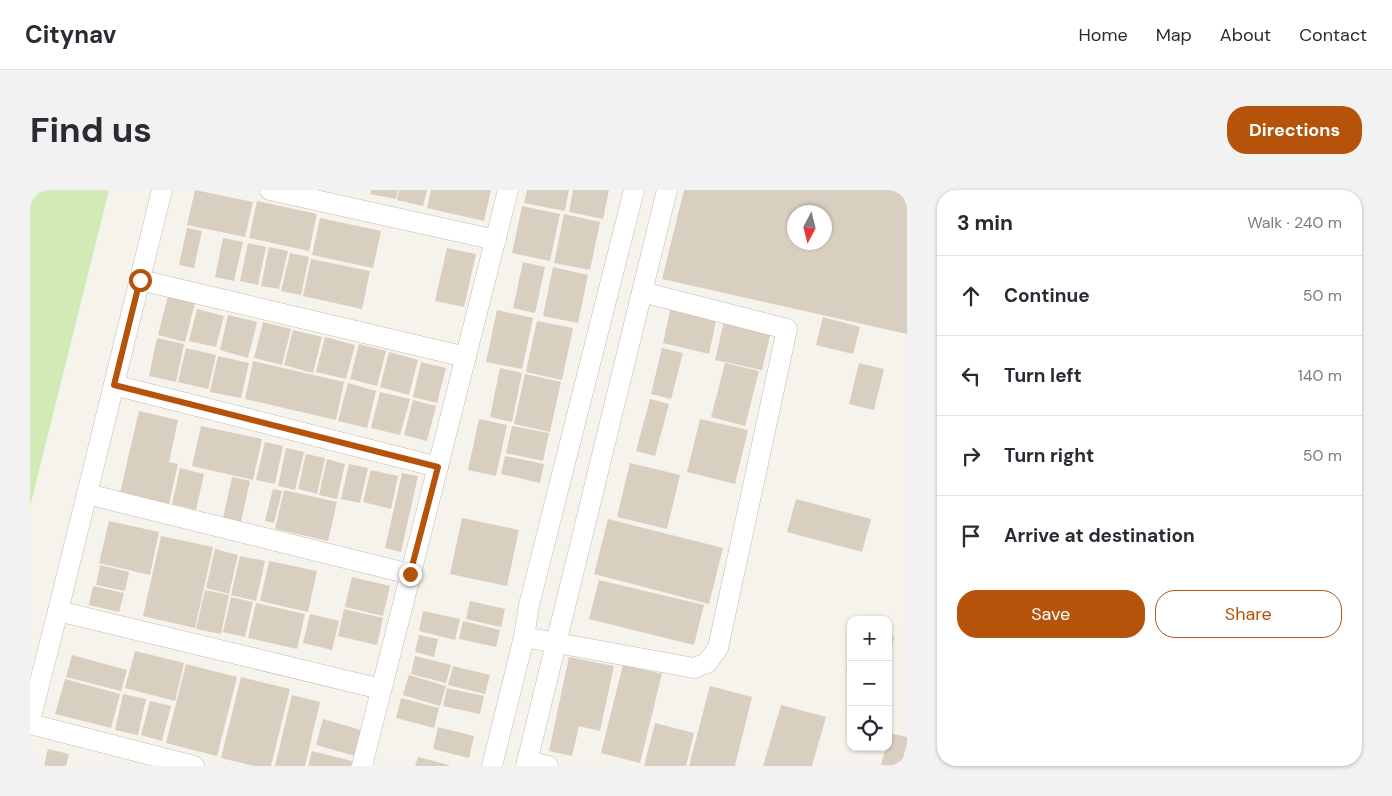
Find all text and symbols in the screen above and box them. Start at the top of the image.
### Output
text: Citynav [25,19,116,50]
text: Home [1078,23,1128,47]
text: Map [1156,23,1192,47]
text: About [1220,23,1271,47]
text: Contact [1299,23,1367,47]
button: Directions [1227,106,1362,154]
text: Find us [30,107,152,153]
north arrow [787,205,832,250]
text: 3 min [957,209,1013,237]
text: Walk · 240 m [1247,212,1342,233]
route start [129,269,152,292]
icon: ahead [957,282,985,310]
text: Continue [1004,283,1090,308]
text: 50 m [1303,285,1342,306]
icon: left [957,362,985,390]
text: Turn left [1004,363,1082,388]
text: 140 m [1298,365,1342,386]
icon: right [957,442,985,470]
text: Turn right [1004,443,1094,468]
text: 50 m [1303,445,1342,466]
icon: arrive [957,522,985,550]
text: Arrive at destination [1004,523,1195,548]
route end [399,563,422,586]
button: Save [957,590,1145,638]
button: Share [1155,590,1342,638]
map controls [847,616,892,751]
button: + [847,616,892,661]
button: − [847,661,892,706]
button: locate [847,706,892,751]

